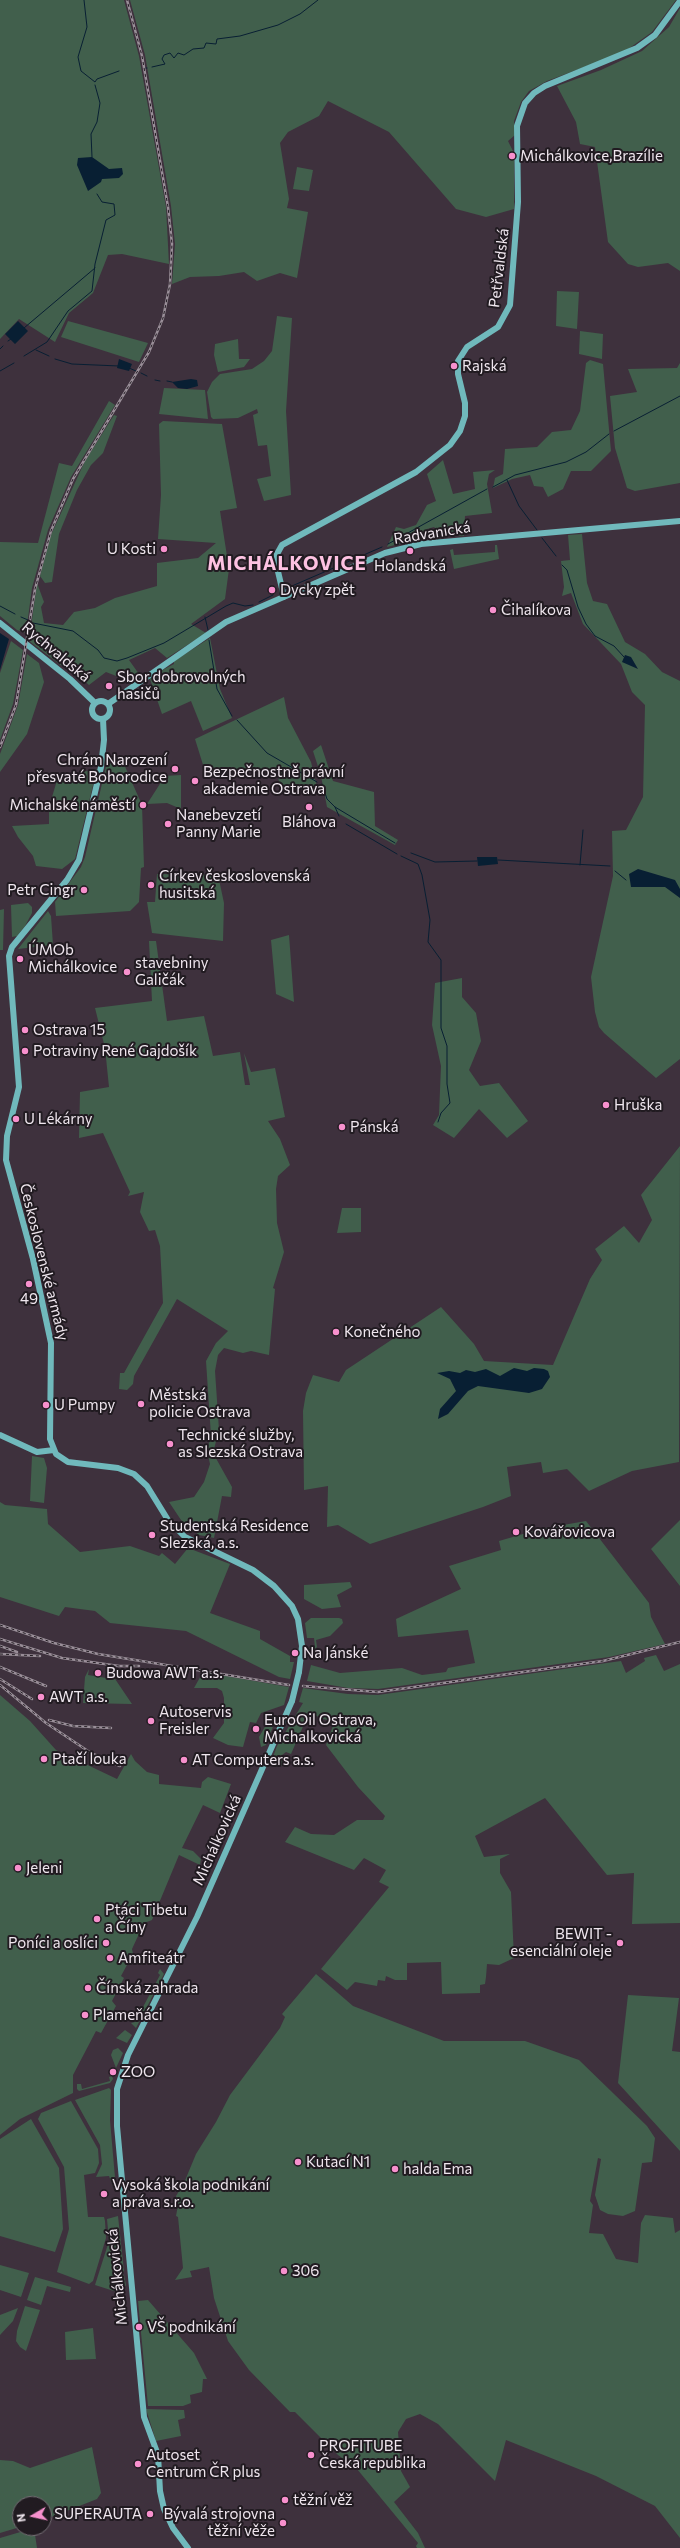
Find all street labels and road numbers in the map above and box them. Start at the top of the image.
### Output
street label: Petřvaldská [485,227,513,309]
street label: Radvanická [392,518,472,548]
street label: Rychvaldská [18,618,94,686]
street label: Československé armády [16,1182,72,1342]
street label: Michálkovická [189,1792,245,1888]
street label: Michálkovická [103,2228,131,2326]

